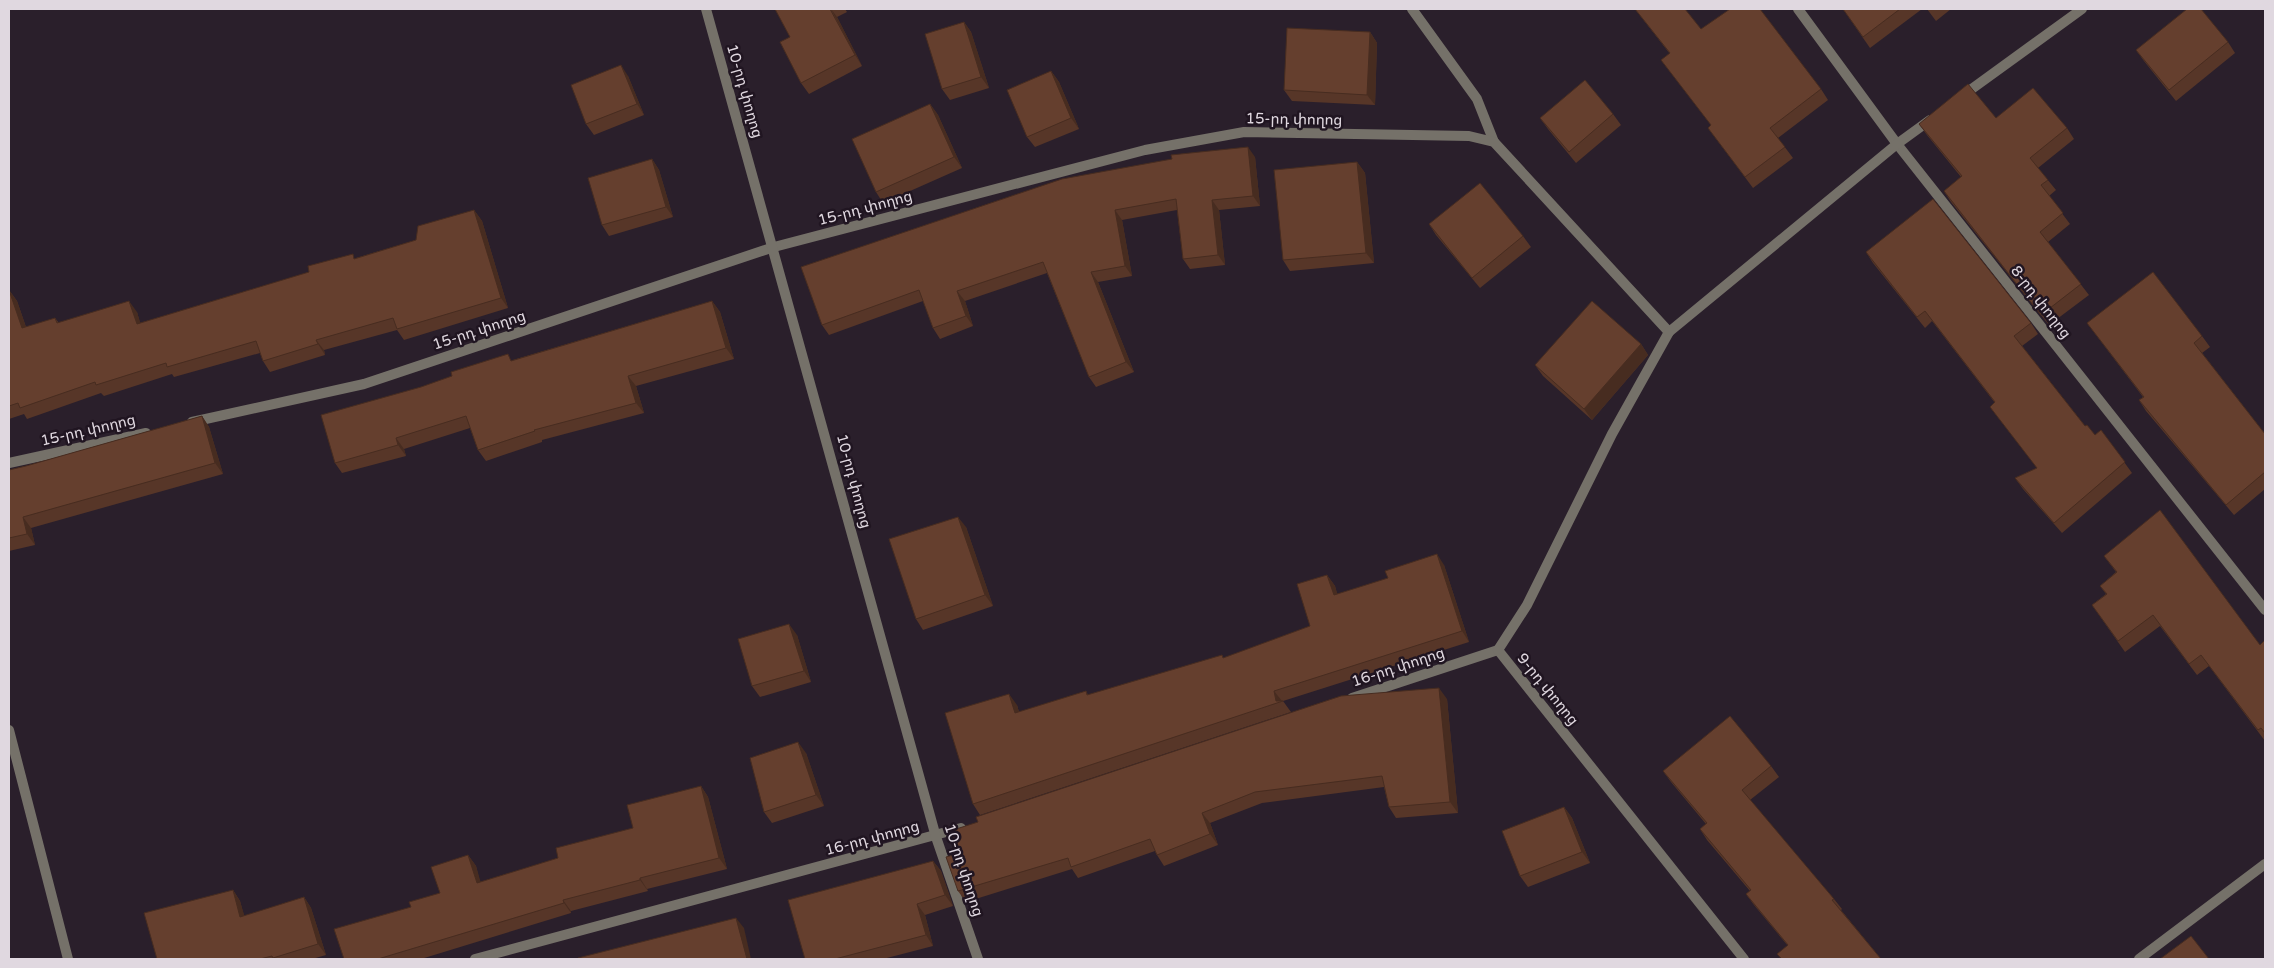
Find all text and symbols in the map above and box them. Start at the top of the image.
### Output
street label: 10-րդ փողոց [723,42,767,140]
street label: 15-րդ փողոց [1245,109,1343,129]
street label: 15-րդ փողոց [816,187,914,229]
street label: 8-րդ փողոց [2007,262,2075,342]
street label: 15-րդ փողոց [430,306,528,354]
street label: 15-րդ փողոց [39,410,137,450]
street label: 10-րդ փողոց [833,432,875,530]
street label: 16-րդ փողոց [1349,643,1447,691]
street label: 9-րդ փողոց [1513,649,1583,729]
street label: 16-րդ փողոց [823,817,921,859]
street label: 10-րդ փողոց [940,821,988,919]

